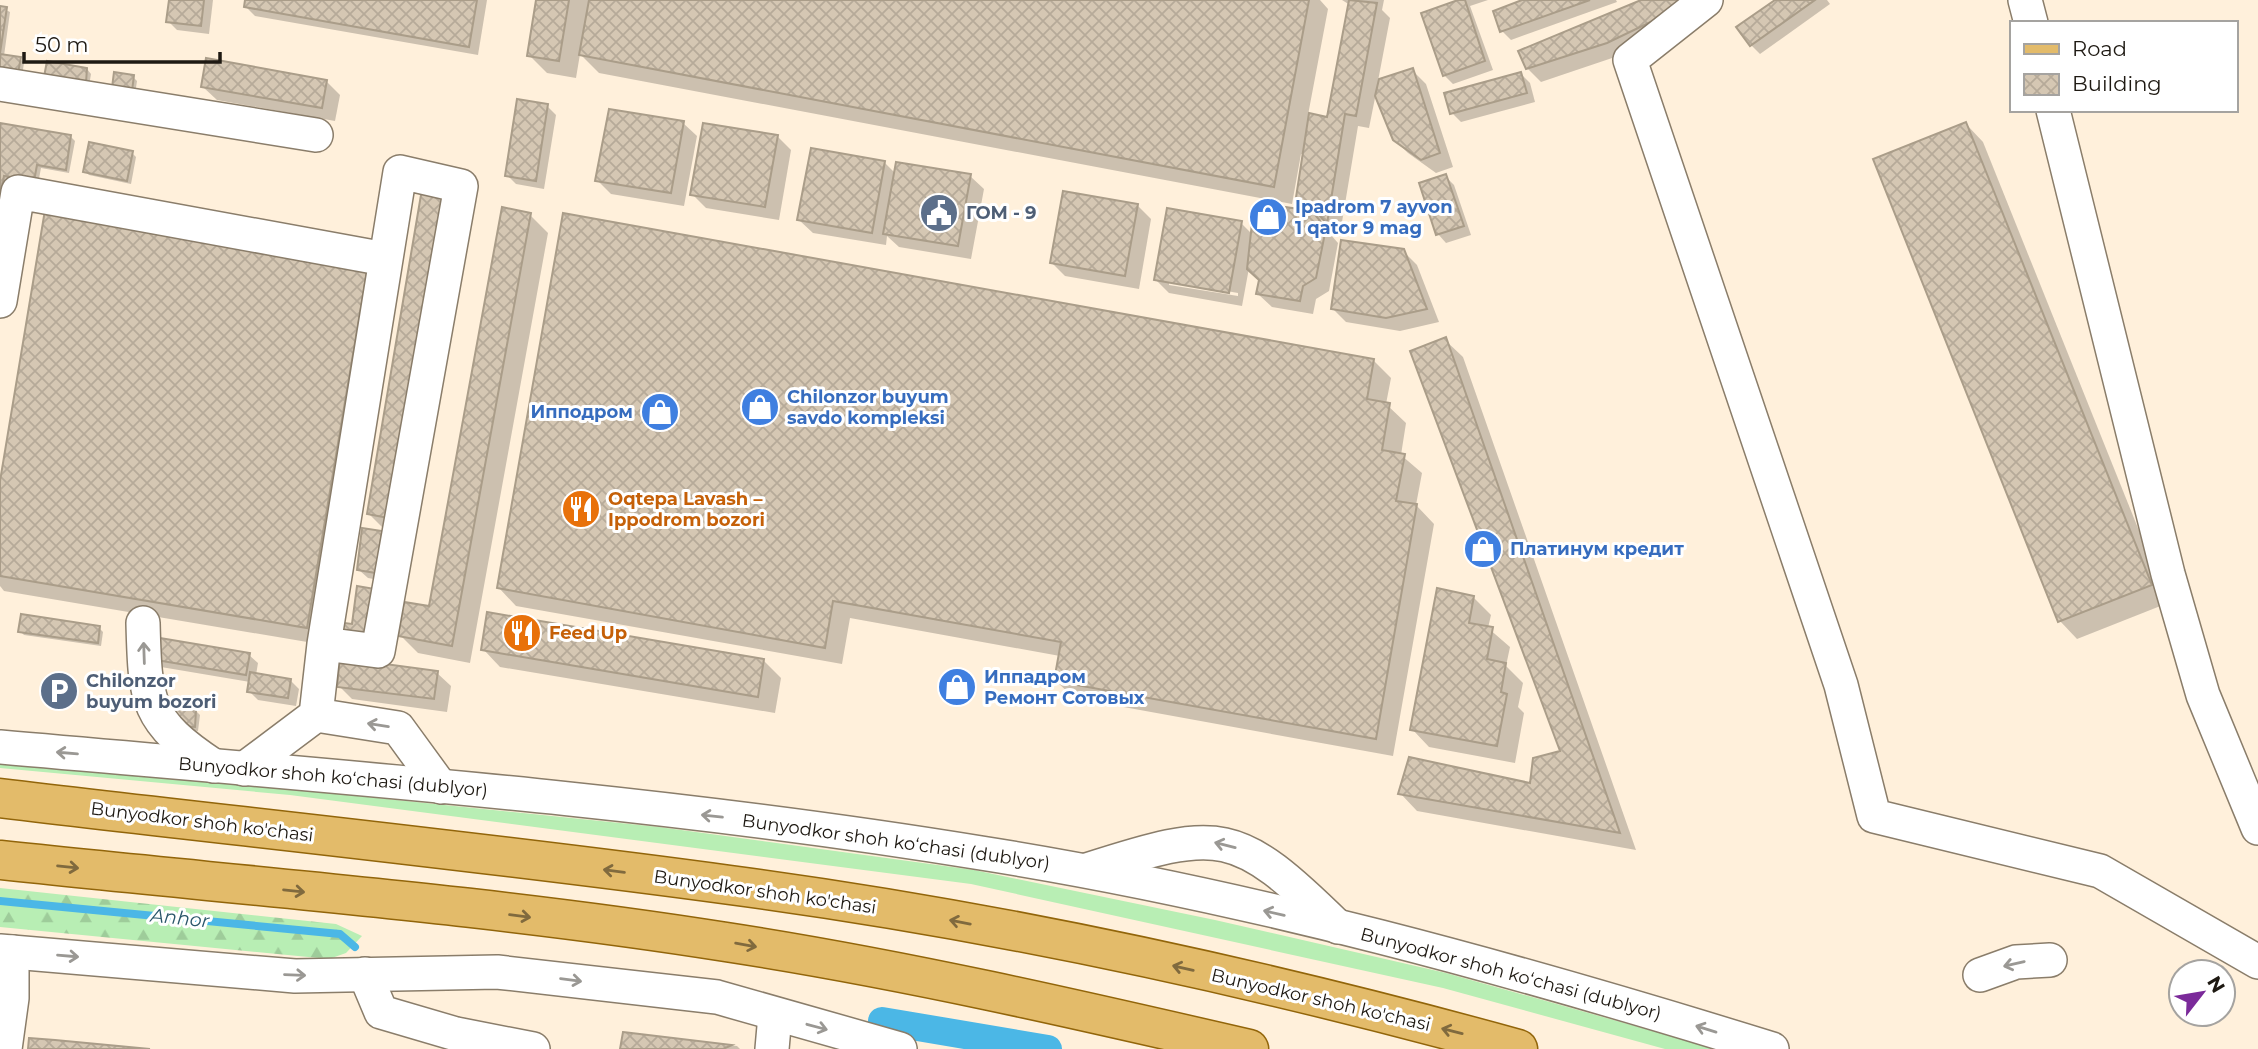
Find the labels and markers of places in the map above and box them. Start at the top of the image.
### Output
public building icon: ГОМ - 9 [918,192,960,234]
shop icon: Ipadrom 7 ayvon 1 qator 9 mag [1247,196,1289,238]
place label: Ipadrom 7 ayvon 1 qator 9 mag [1295,196,1453,239]
place label: ГОМ - 9 [966,202,1037,224]
shop icon: Chilonzor buyum savdo kompleksi [739,386,781,428]
place label: Chilonzor buyum savdo kompleksi [787,386,949,429]
shop icon: Ипподром [639,391,681,433]
place label: Ипподром [530,401,633,423]
restaurant icon: Oqtepa Lavash – Ippodrom bozori [560,488,602,530]
place label: Oqtepa Lavash – Ippodrom bozori [608,488,765,531]
shop icon: Платинум кредит [1462,528,1504,570]
place label: Платинум кредит [1510,538,1684,560]
restaurant icon: Feed Up [501,612,543,654]
place label: Feed Up [549,622,627,644]
shop icon: Иппадром Ремонт Сотовых [936,666,978,708]
place label: Иппадром Ремонт Сотовых [984,666,1145,709]
parking icon: Chilonzor buyum bozori [38,670,80,712]
place label: Chilonzor buyum bozori [86,670,217,713]

